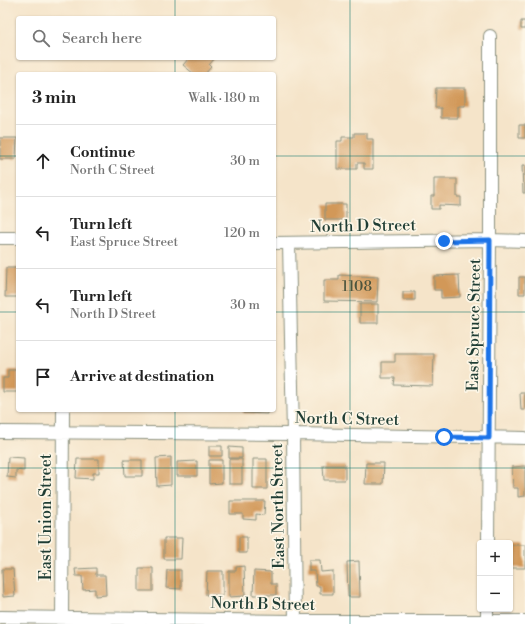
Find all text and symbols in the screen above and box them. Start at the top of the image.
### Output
search box [16,16,276,60]
icon: search [30,27,52,49]
text: Search here [62,29,142,48]
text: 3 min [32,87,76,109]
text: Walk · 180 m [188,90,260,106]
text: Continue [70,143,135,162]
icon: ahead [32,150,54,172]
text: 30 m [230,153,260,169]
text: North C Street [70,162,155,178]
text: Turn left [70,215,132,234]
street label: North D Street [310,215,416,237]
icon: left [32,222,54,244]
text: 120 m [224,225,260,241]
route end [435,232,453,250]
text: East Spruce Street [70,234,178,250]
street label: East Spruce Street [463,258,485,392]
house number: 1108 [342,278,372,296]
text: Turn left [70,287,132,306]
icon: left [32,294,54,316]
text: 30 m [230,297,260,313]
text: North D Street [70,306,156,322]
icon: arrive [32,366,54,388]
text: Arrive at destination [70,367,214,386]
street label: North C Street [295,408,400,430]
route start [435,428,453,446]
street label: East North Street [267,443,289,569]
street label: East Union Street [36,453,56,580]
map controls [477,540,513,612]
button: + [477,540,513,576]
button: − [477,576,513,612]
street label: North B Street [210,593,316,615]

